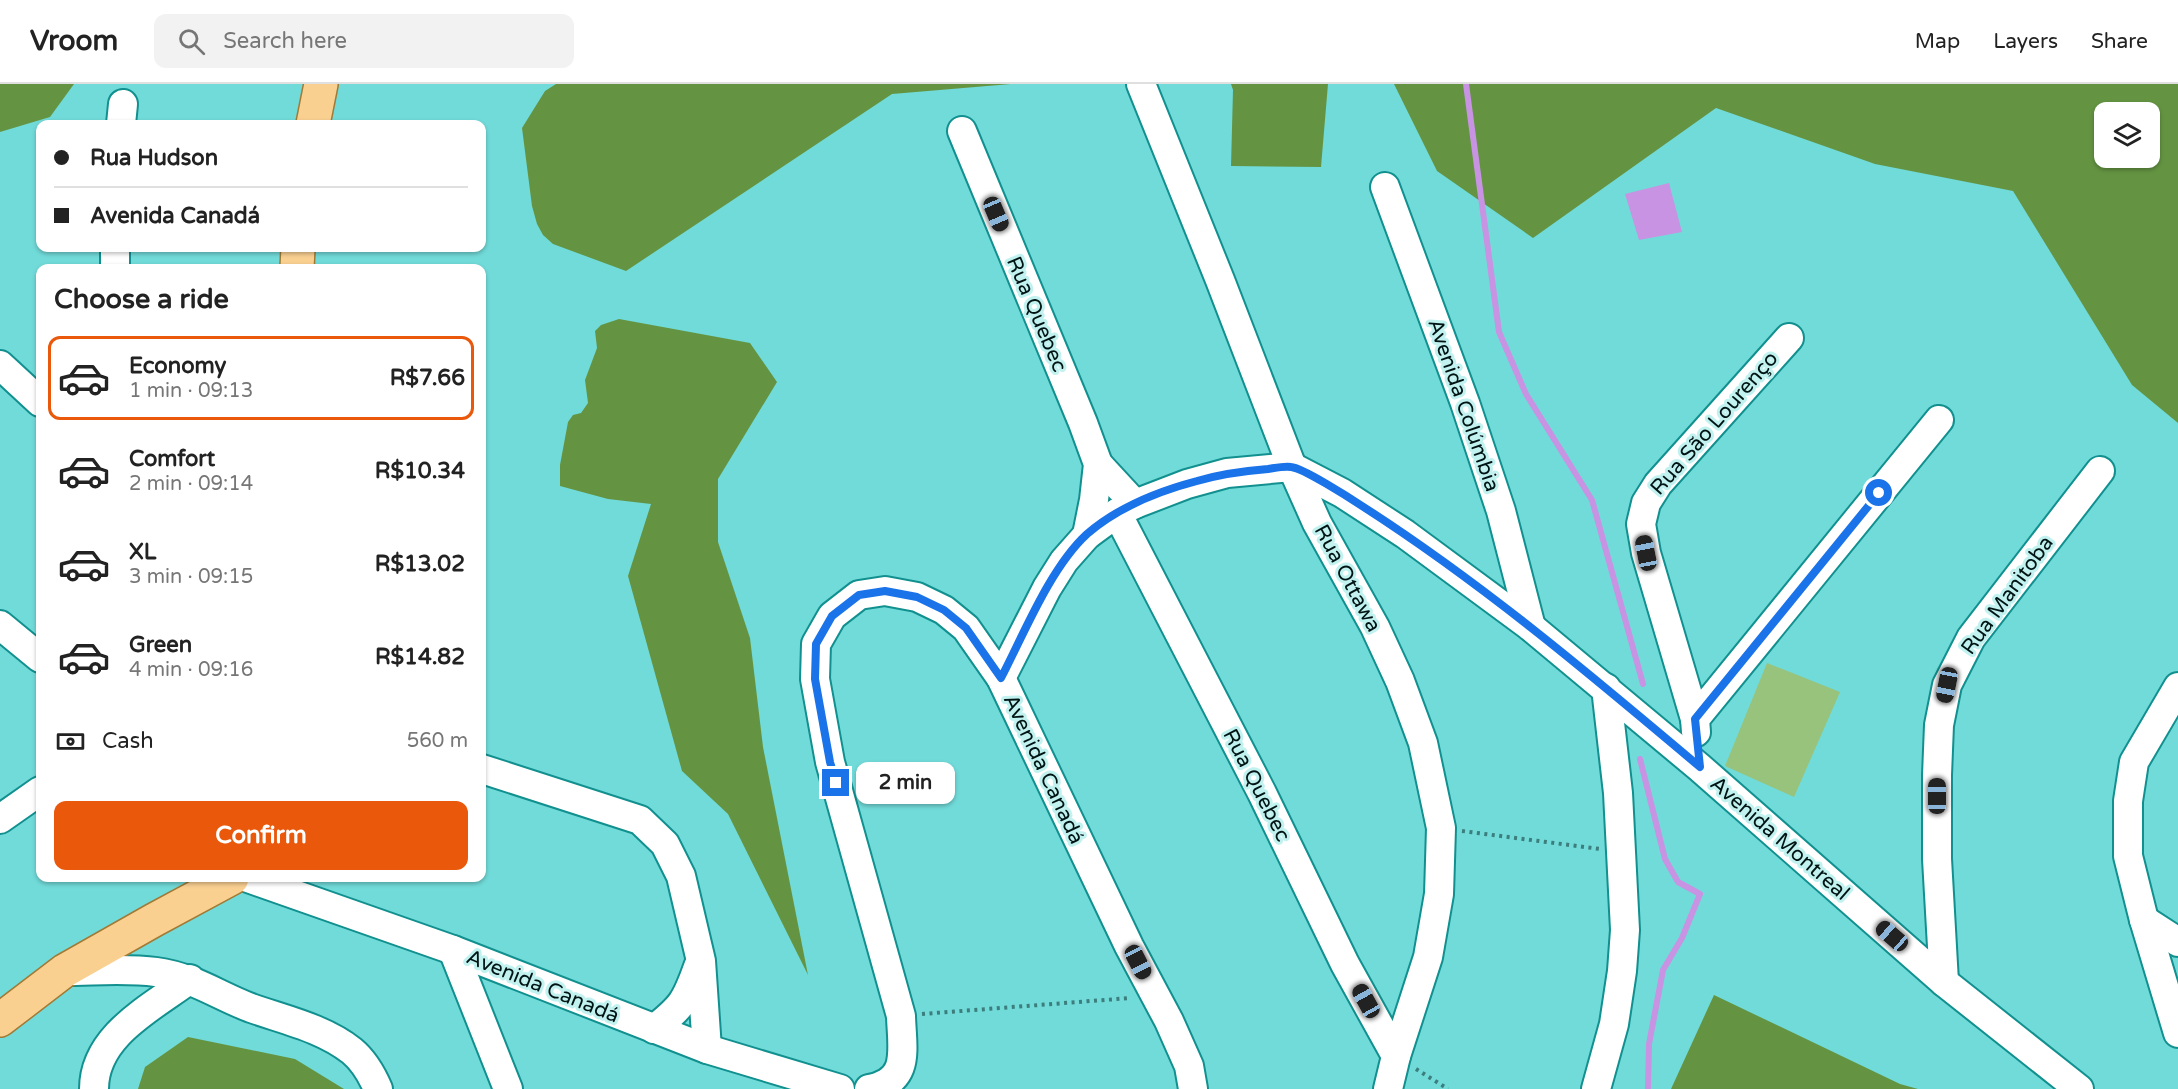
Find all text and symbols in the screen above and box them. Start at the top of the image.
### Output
search box [154,14,574,68]
text: Vroom [30,24,118,58]
icon: search [175,25,208,58]
text: Search here [223,28,347,54]
text: Map [1915,29,1960,54]
text: Layers [1993,29,2058,54]
text: Share [2091,29,2148,54]
map controls [2094,102,2160,168]
button: layers [2094,102,2160,168]
text: Rua Hudson [90,145,218,171]
car [981,194,1011,234]
text: Avenida Canadá [90,203,260,229]
street label: Rua Quebec [1001,253,1072,376]
text: Choose a ride [54,283,229,316]
street label: Avenida Colúmbia [1422,316,1505,495]
street label: Rua São Lourenço [1645,346,1783,500]
icon: car [57,351,111,405]
text: Economy [129,353,226,379]
text: R$7.66 [390,365,465,391]
text: 1 min · 09:13 [129,379,253,403]
icon: car [57,444,111,498]
text: Comfort [129,446,215,472]
text: R$10.34 [375,458,465,484]
text: 2 min · 09:14 [129,472,253,496]
route start [1865,479,1892,506]
street label: Rua Ottawa [1309,520,1386,636]
street label: Rua Manitoba [1956,531,2059,660]
car [1634,534,1658,572]
icon: car [57,537,111,591]
text: XL [129,539,156,565]
text: R$13.02 [375,551,465,577]
text: 3 min · 09:15 [129,565,253,589]
icon: car [57,630,111,684]
text: Green [129,632,192,658]
text: R$14.82 [375,644,465,670]
text: 4 min · 09:16 [129,658,253,682]
car [1935,666,1959,704]
street label: Avenida Canadá [998,690,1089,848]
icon: cash [54,725,87,758]
street label: Rua Quebec [1218,725,1296,846]
text: Cash [102,728,154,754]
text: 560 m [407,729,468,753]
callout: 2 min [857,762,956,804]
route end [822,769,849,796]
text: 2 min [879,771,932,795]
street label: Avenida Montreal [1705,771,1854,906]
car [1928,778,1946,814]
button: Confirm [54,801,468,870]
car [1873,917,1911,955]
car [1122,942,1154,982]
street label: Avenida Canadá [463,944,623,1028]
car [1349,981,1383,1021]

